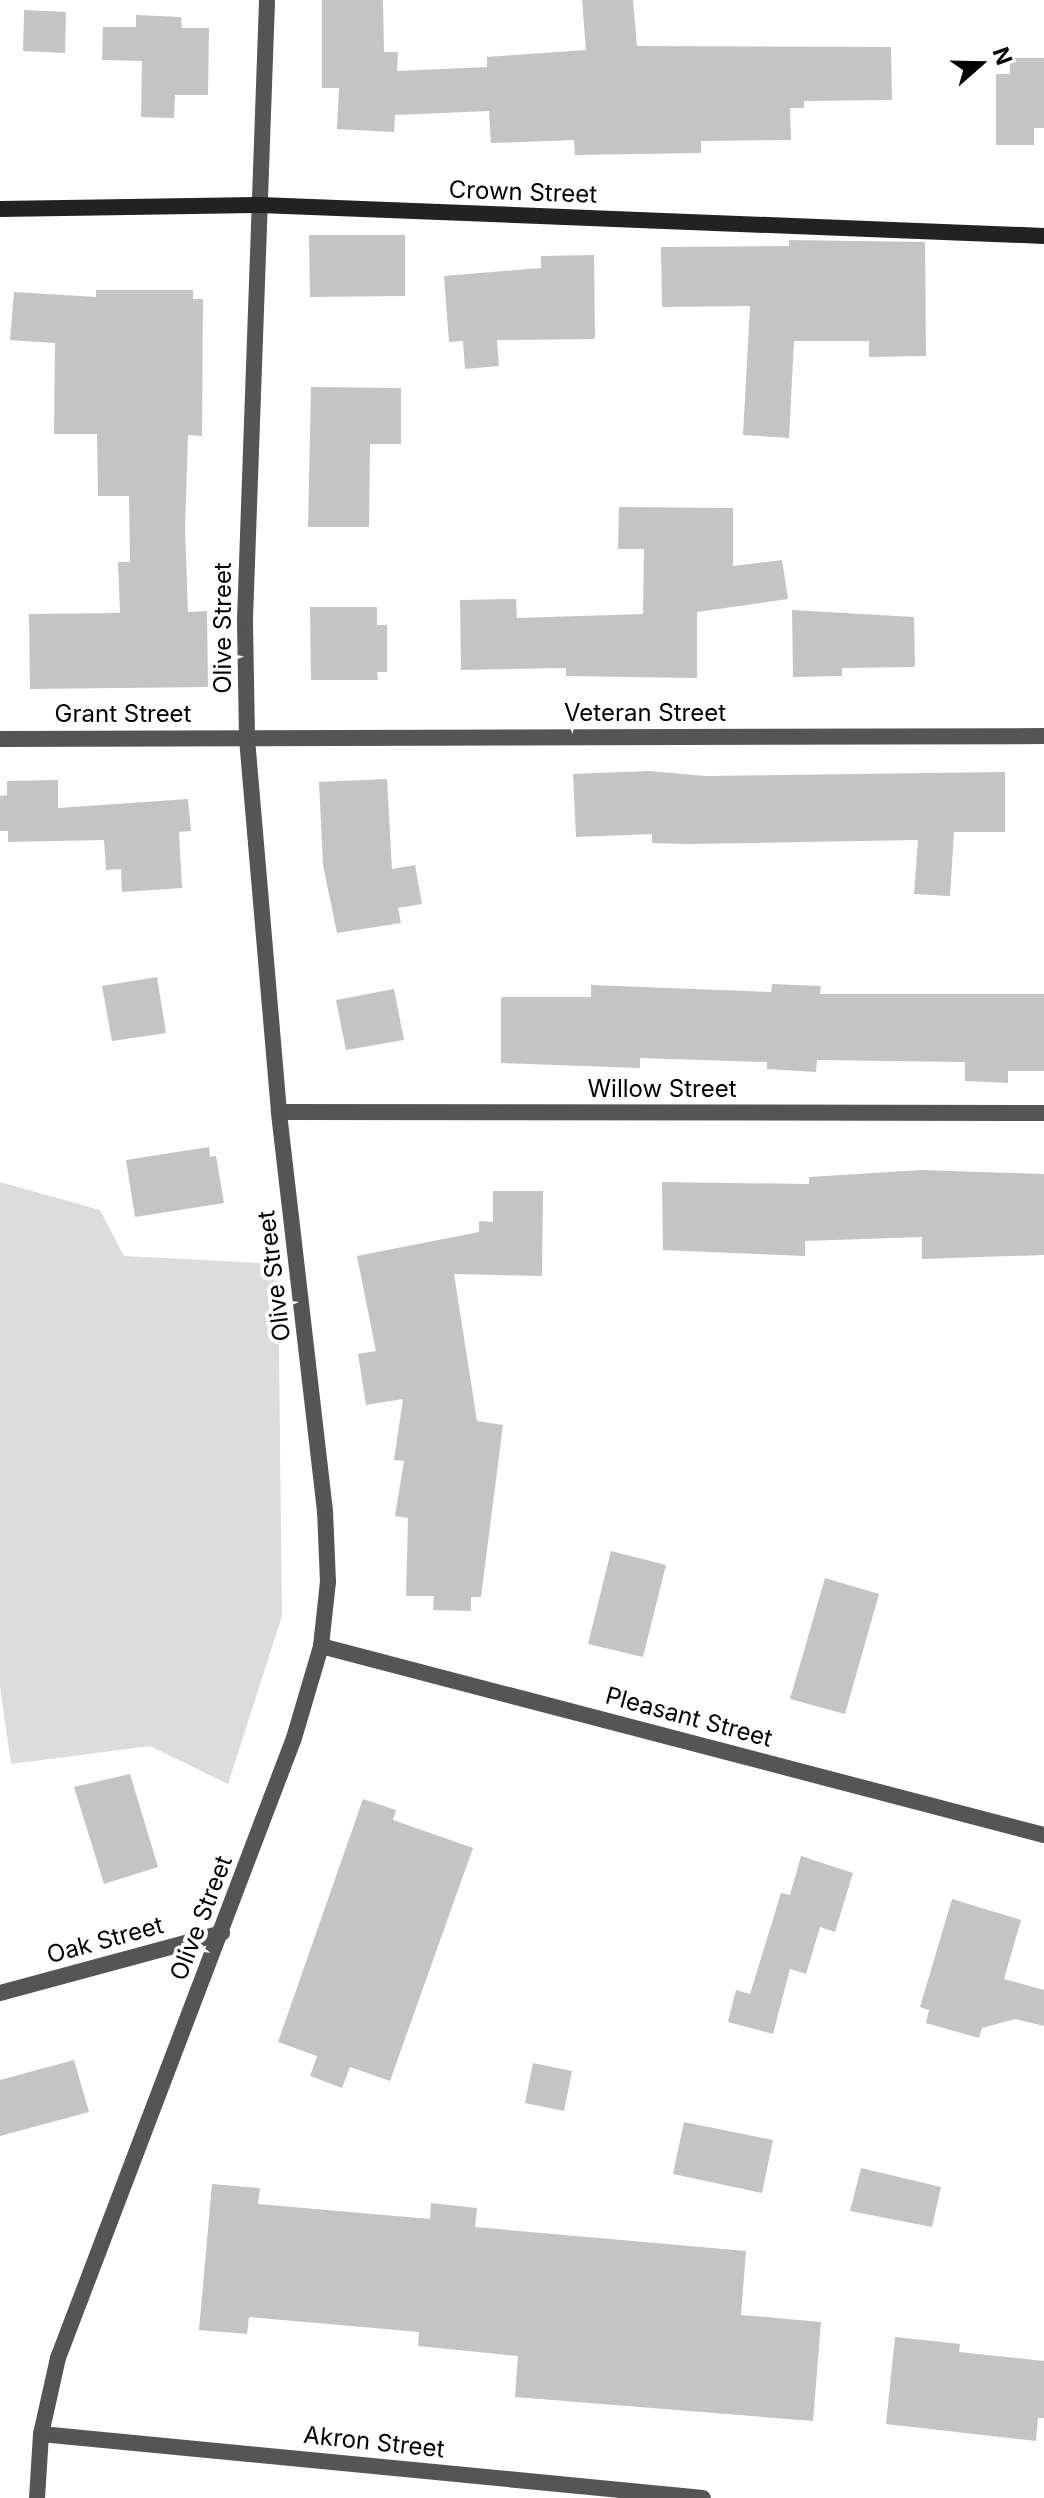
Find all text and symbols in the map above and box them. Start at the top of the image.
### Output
north arrow [940,24,1020,104]
text: N [987,43,1018,68]
street label: Crown Street [448,175,598,209]
street label: Olive Street [209,562,237,694]
street label: Veteran Street [564,699,726,727]
street label: Grant Street [55,700,191,728]
street label: Willow Street [587,1075,737,1103]
street label: Olive Street [252,1209,296,1343]
street label: Pleasant Street [602,1681,776,1753]
street label: Olive Street [164,1851,238,1985]
street label: Oak Street [44,1911,166,1969]
street label: Akron Street [302,2420,446,2464]

